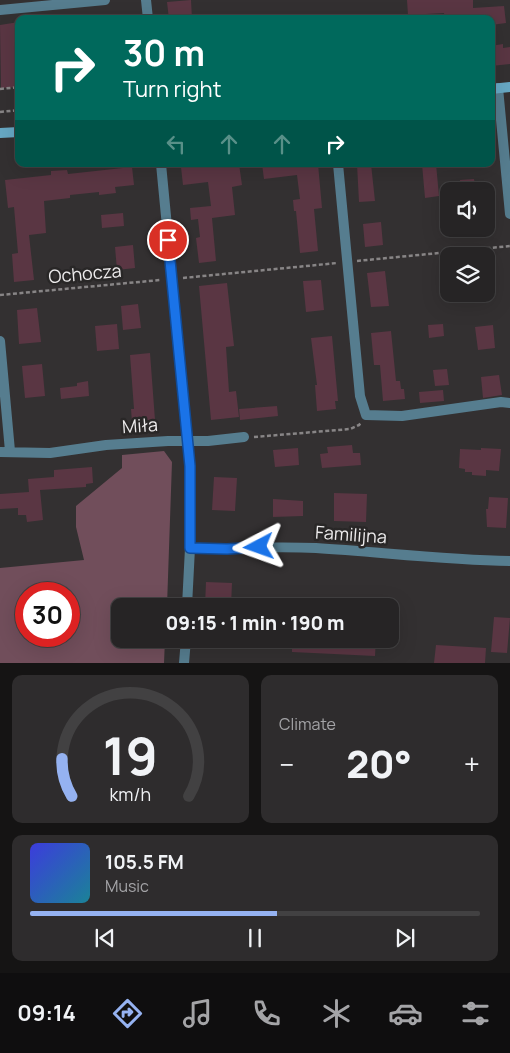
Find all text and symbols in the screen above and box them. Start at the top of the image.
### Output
text: 30 m [123,29,205,77]
icon: right [40,35,105,100]
text: Turn right [123,74,221,104]
icon: left [162,130,190,158]
icon: ahead [215,130,243,158]
icon: ahead [268,130,296,158]
icon: right [321,130,349,158]
map controls [440,182,495,302]
button: sound [440,182,495,237]
pin [147,219,189,261]
icon: arrive [154,226,182,254]
button: layers [440,247,495,302]
street label: Ochocza [47,258,122,288]
street label: Miła [121,412,159,438]
position arrow [232,520,284,572]
street label: Familijna [314,520,388,548]
speed limit sign: 30 [15,582,80,647]
text: 09:15 · 1 min · 190 m [165,610,345,636]
text: Climate [279,713,336,735]
text: 19 [103,720,158,791]
text: 20° [346,737,412,789]
text: − [279,745,294,783]
text: + [464,745,480,783]
text: km/h [110,782,151,806]
text: 105.5 FM [105,849,184,875]
text: Music [105,875,149,897]
icon: previous [91,924,119,952]
icon: pause [241,924,269,952]
icon: next [391,924,419,952]
icon: directions [110,996,145,1031]
icon: music [180,996,215,1031]
icon: phone [249,996,284,1031]
icon: climate [319,996,354,1031]
icon: car [388,996,423,1031]
icon: filters [458,996,493,1031]
text: 09:14 [17,998,76,1028]

